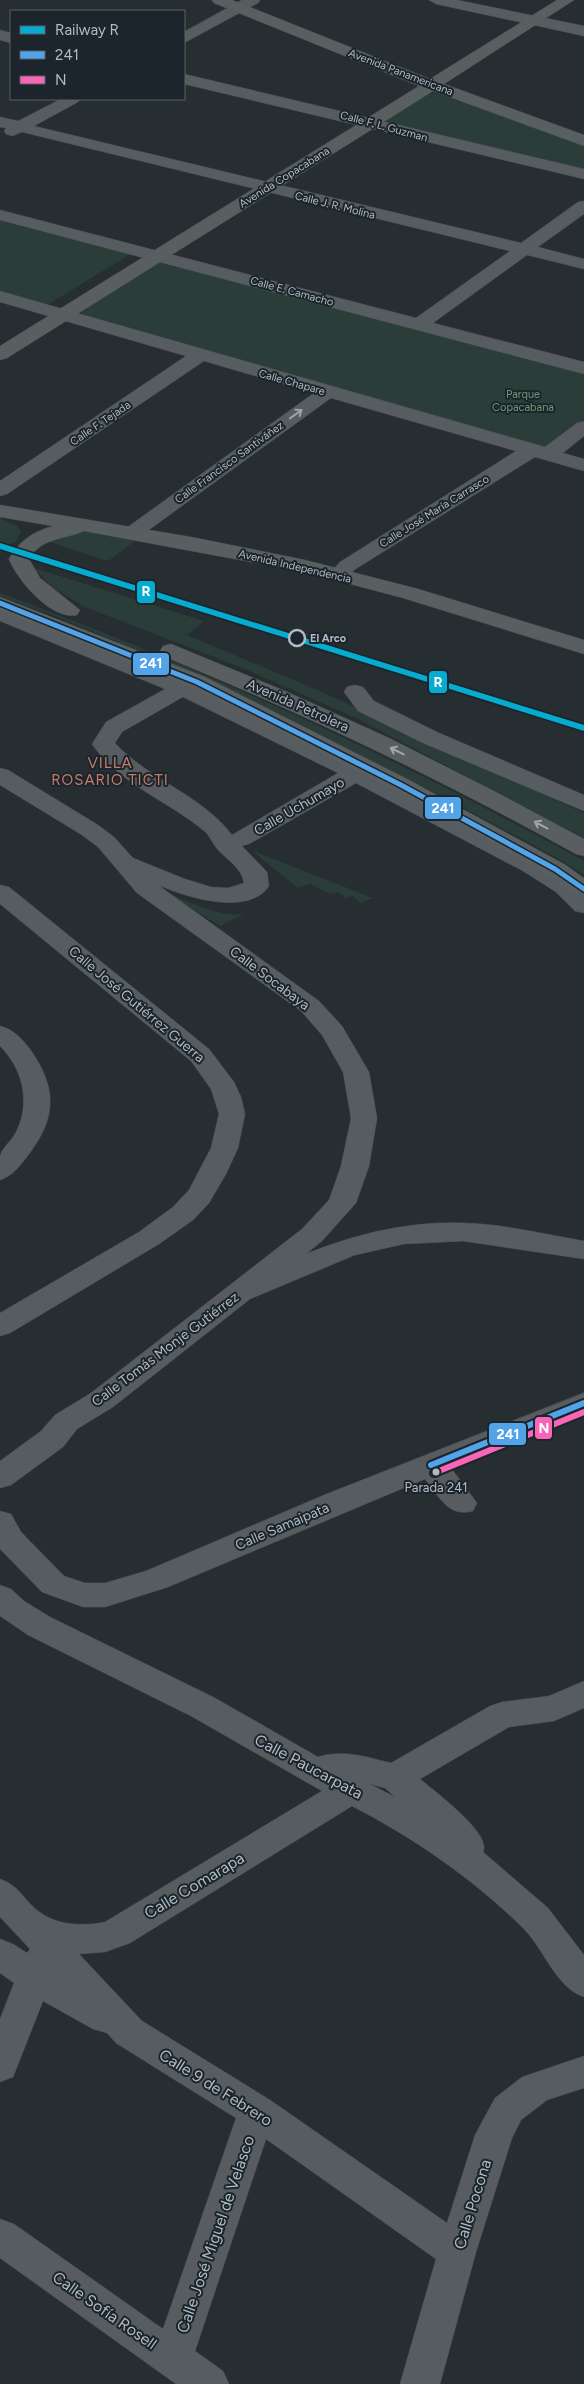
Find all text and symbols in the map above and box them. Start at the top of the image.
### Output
legend [10,10,185,100]
text: Railway R [55,21,119,39]
text: 241 [55,46,79,64]
street label: Avenida Panamericana [347,47,455,98]
text: N [55,71,67,89]
street label: Calle F. L. Guzman [339,109,429,144]
street label: Avenida Copacabana [237,144,332,211]
street label: Calle J. R. Molina [293,189,376,222]
street label: Calle E. Camacho [249,274,335,309]
street label: Calle Chapare [257,367,327,398]
park label: Parque Copacabana [492,388,554,414]
street label: Calle F. Tejada [68,398,133,448]
one-way arrow [289,409,303,419]
street label: Calle Francisco Santiváñez [172,419,286,506]
street label: Calle José María Carrasco [377,472,491,550]
street label: Avenida Independencia [237,547,353,586]
line badge: R [136,580,156,604]
text: R [141,583,151,600]
marker: El Arco [288,629,306,647]
place label: El Arco [310,632,347,645]
line badge: 241 [132,652,170,676]
text: 241 [140,655,162,672]
line badge: R [428,670,448,694]
text: R [433,674,443,691]
street label: Avenida Petrolera [244,675,352,736]
one-way arrow [390,746,405,755]
district label: VILLA ROSARIO TICTI [51,754,169,789]
street label: Calle Uchumayo [251,774,348,839]
line badge: 241 [424,796,462,820]
text: 241 [432,800,454,817]
one-way arrow [535,820,549,830]
street label: Calle José Gutiérrez Guerra [65,943,208,1066]
street label: Calle Socabaya [226,943,313,1014]
street label: Calle Tomás Monje Gutiérrez [88,1288,242,1410]
line badge: N [534,1416,553,1440]
text: N [539,1420,549,1437]
line badge: 241 [488,1422,527,1446]
text: 241 [497,1426,519,1443]
marker: Parada 241 [431,1467,441,1477]
place label: Parada 241 [404,1480,468,1495]
street label: Calle Samaipata [233,1499,332,1554]
street label: Calle Paucarpata [251,1730,366,1803]
street label: Calle Comarapa [141,1848,248,1923]
street label: Calle 9 de Febrero [156,2045,276,2130]
street label: Calle José Miguel de Velasco [173,2133,258,2335]
street label: Calle Pocona [450,2157,495,2251]
street label: Calle Sofía Rosell [49,2267,160,2353]

